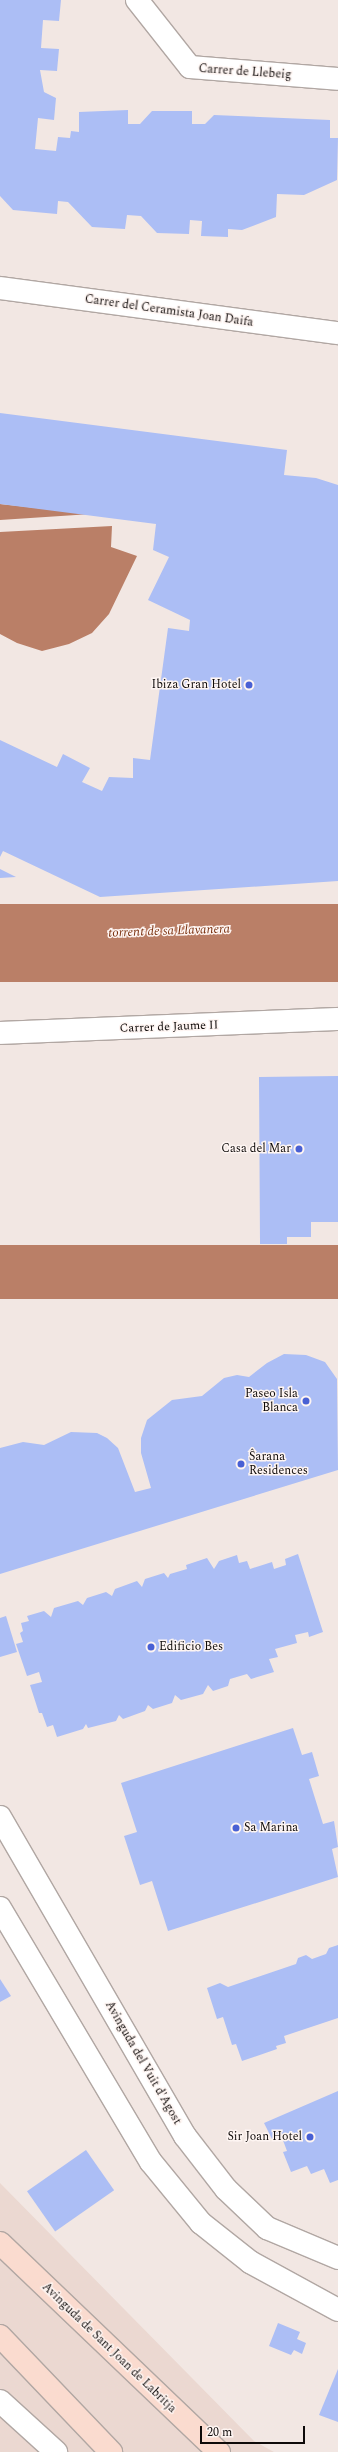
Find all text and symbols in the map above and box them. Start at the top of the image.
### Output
street label: Carrer de Llebeig [198,62,292,82]
street label: Carrer del Ceramista Joan Daifa [84,292,254,330]
place label: Ibiza Gran Hotel [151,678,241,692]
marker: Ibiza Gran Hotel [244,680,254,690]
water label: torrent de sa Llavanera [108,921,230,941]
street label: Carrer de Jaume II [119,1018,219,1036]
place label: Casa del Mar [221,1142,291,1156]
marker: Casa del Mar [294,1144,304,1154]
place label: Paseo Isla Blanca [245,1387,298,1415]
marker: Paseo Isla Blanca [301,1396,311,1406]
place label: Ŝarana Residences [249,1450,308,1478]
marker: Ŝarana Residences [236,1459,246,1469]
place label: Edificio Bes [159,1640,223,1654]
marker: Edificio Bes [146,1642,156,1652]
place label: Sa Marina [244,1821,298,1835]
marker: Sa Marina [231,1823,241,1833]
street label: Avinguda del Vuit d'Agost [102,1999,184,2127]
place label: Sir Joan Hotel [227,2130,302,2144]
marker: Sir Joan Hotel [305,2132,315,2142]
street label: Avinguda de Sant Joan de Labritja [39,2280,179,2416]
scale bar [202,2418,307,2444]
text: 20 m [207,2423,232,2442]

